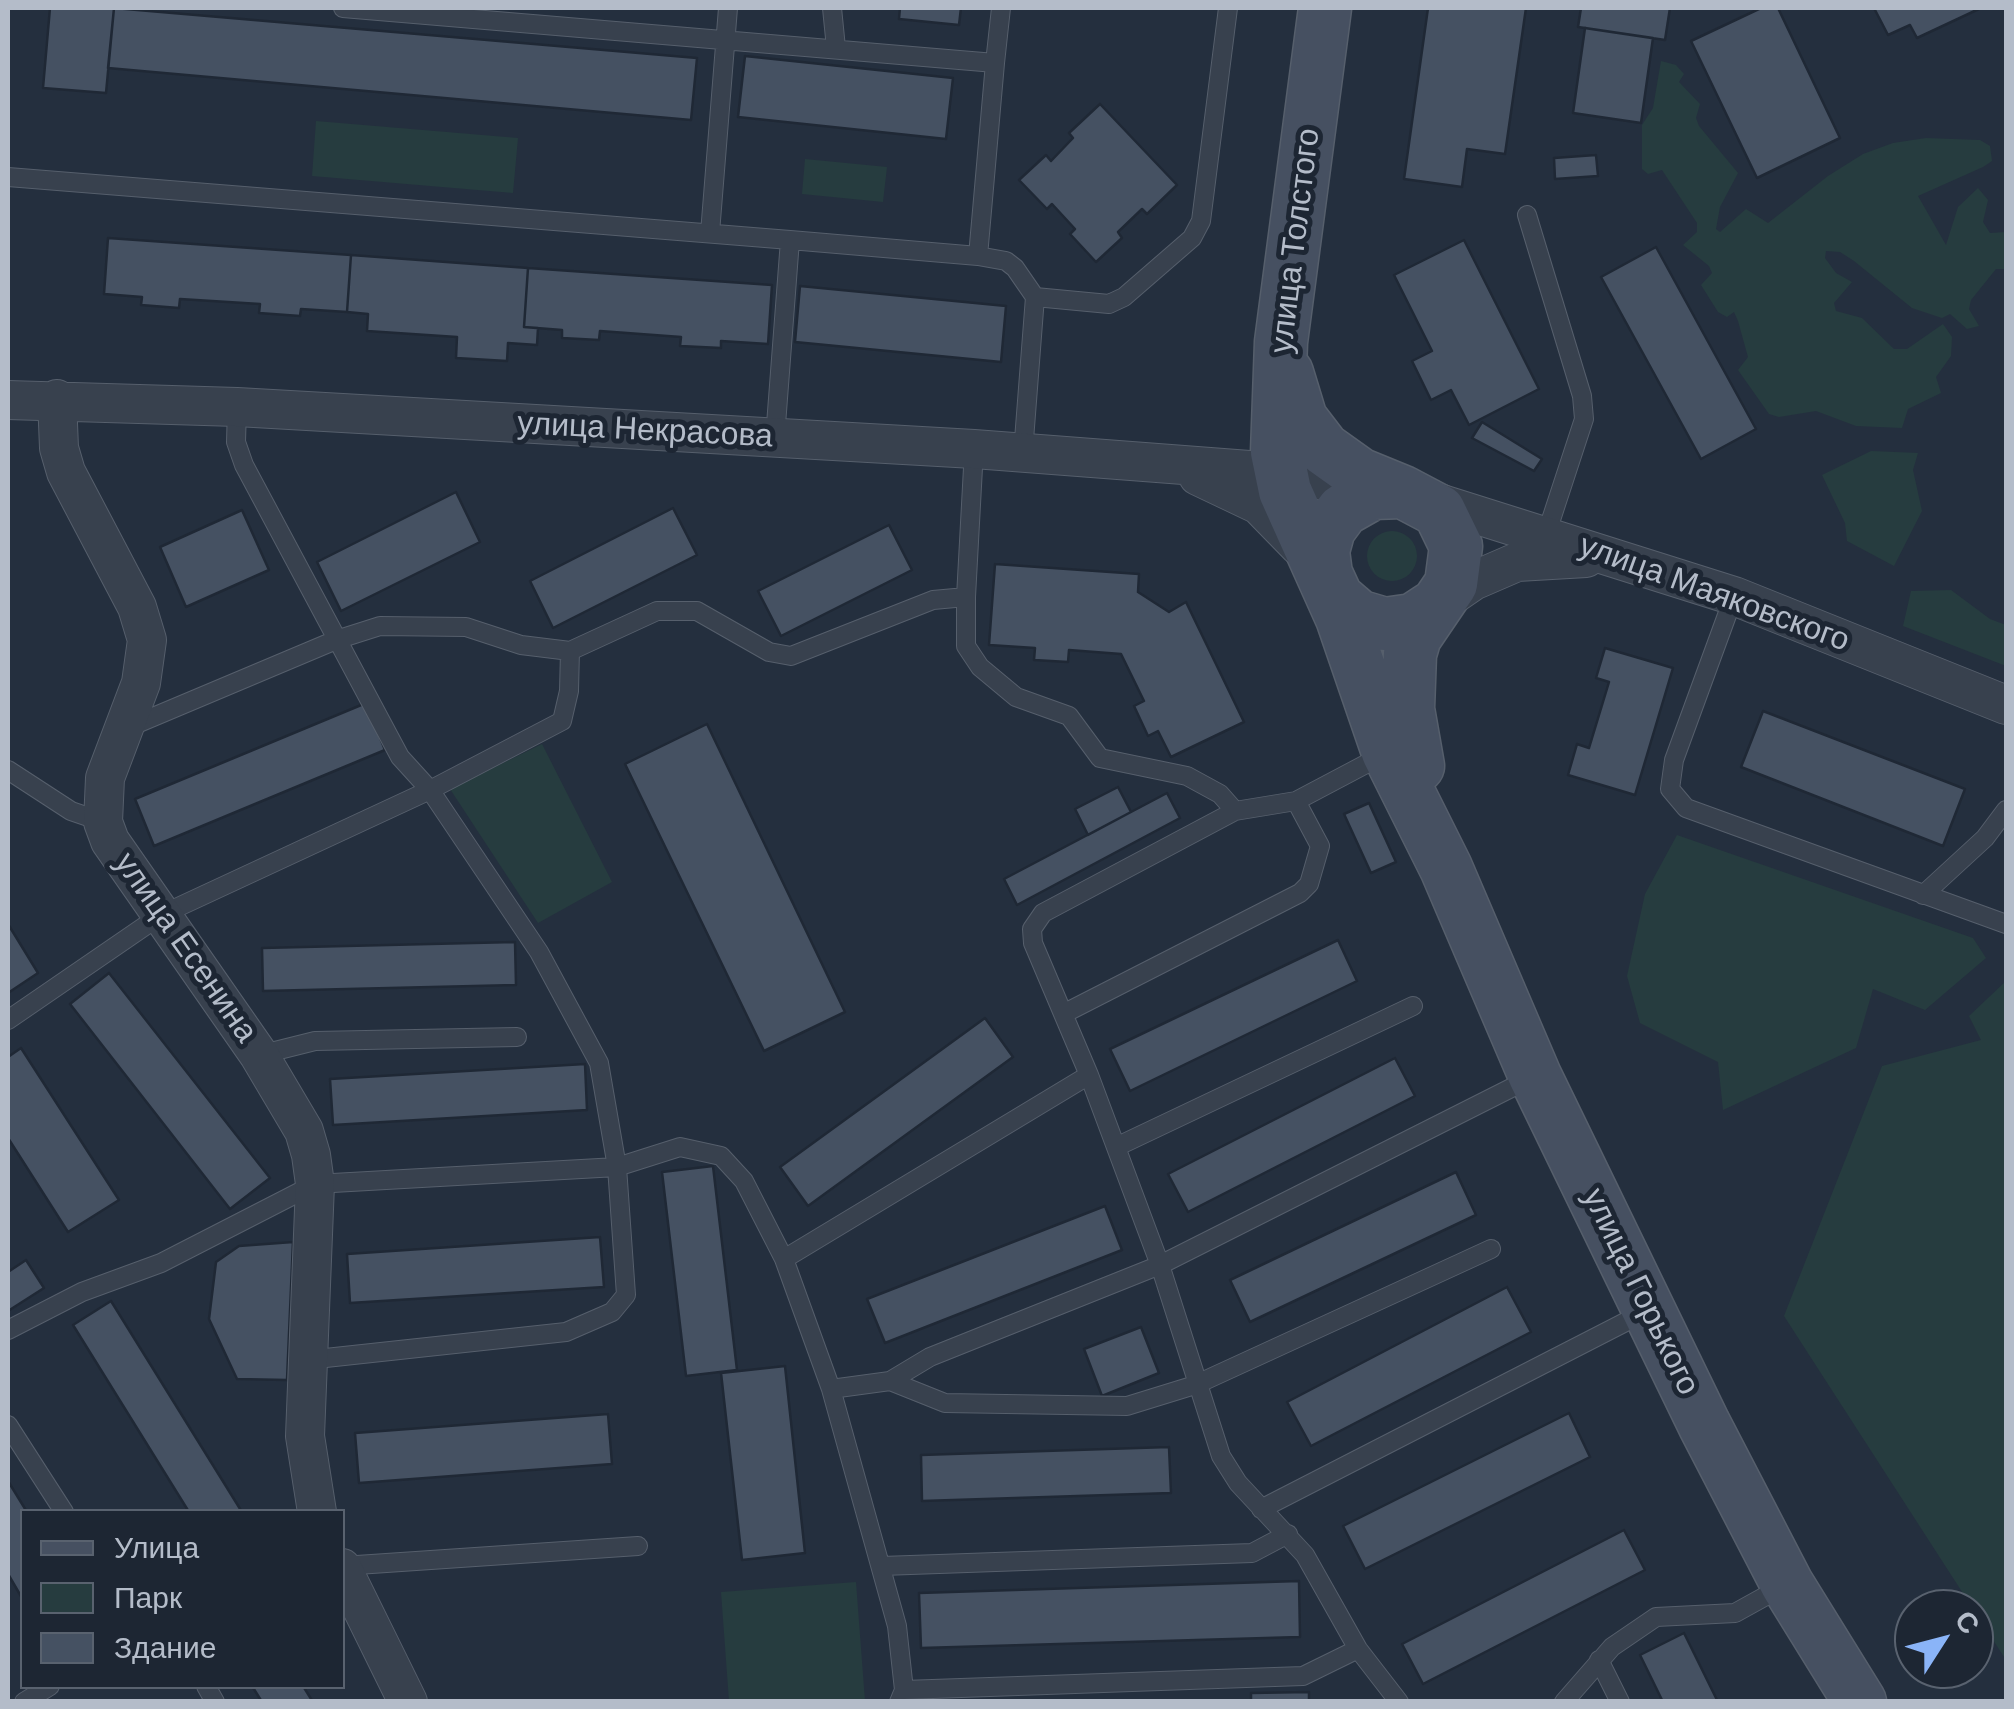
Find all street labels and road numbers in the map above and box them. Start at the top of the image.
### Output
street label: улица Толстого [1263,126,1329,356]
street label: улица Некрасова [516,405,774,457]
street label: улица Маяковского [1574,527,1854,661]
street label: улица Есенина [105,846,265,1050]
street label: улица Горького [1573,1182,1707,1402]

